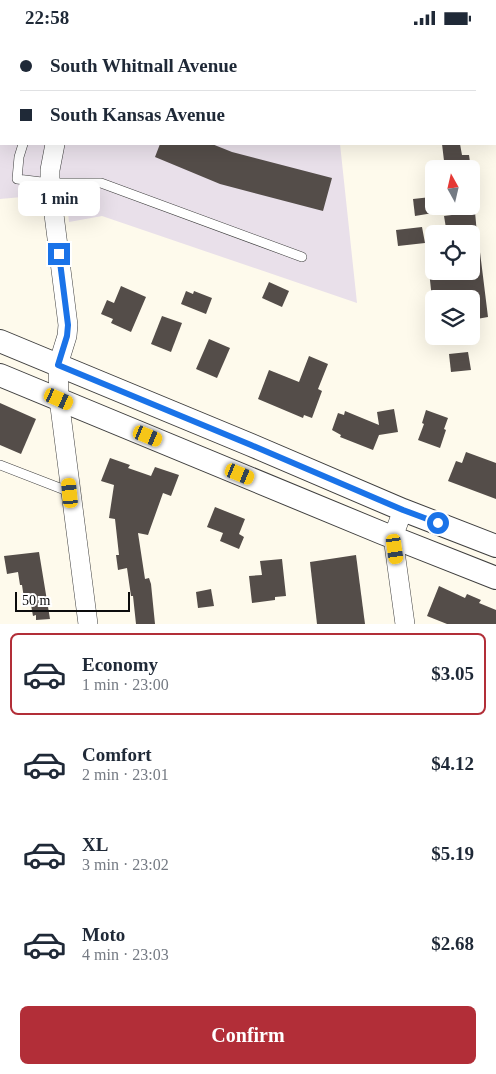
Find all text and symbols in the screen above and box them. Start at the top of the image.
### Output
text: 22:58 [25,7,69,28]
text: South Whitnall Avenue [50,55,237,76]
text: South Kansas Avenue [50,104,225,125]
north arrow [425,160,480,215]
map controls [425,160,480,345]
callout: 1 min [18,181,100,217]
text: 1 min [40,190,78,207]
button: locate [425,225,480,280]
route end [48,243,70,265]
button: layers [425,290,480,345]
car [42,386,75,412]
car [131,423,164,449]
car [223,461,256,487]
car [60,477,79,509]
route start [427,512,449,534]
car [385,533,404,565]
scale bar [15,589,130,612]
text: 50 m [22,593,50,608]
icon: car [22,652,67,697]
text: Economy [82,654,158,675]
text: $3.05 [431,663,474,684]
text: 1 min · 23:00 [82,676,169,693]
icon: car [22,742,67,787]
text: Comfort [82,744,152,765]
text: $4.12 [431,753,474,774]
text: 2 min · 23:01 [82,766,169,783]
icon: car [22,832,67,877]
text: XL [82,834,108,855]
text: $5.19 [431,843,474,864]
text: 3 min · 23:02 [82,856,169,873]
icon: car [22,922,67,967]
text: Moto [82,924,125,945]
text: $2.68 [431,933,474,954]
text: 4 min · 23:03 [82,946,169,963]
button: Confirm [20,1006,476,1064]

